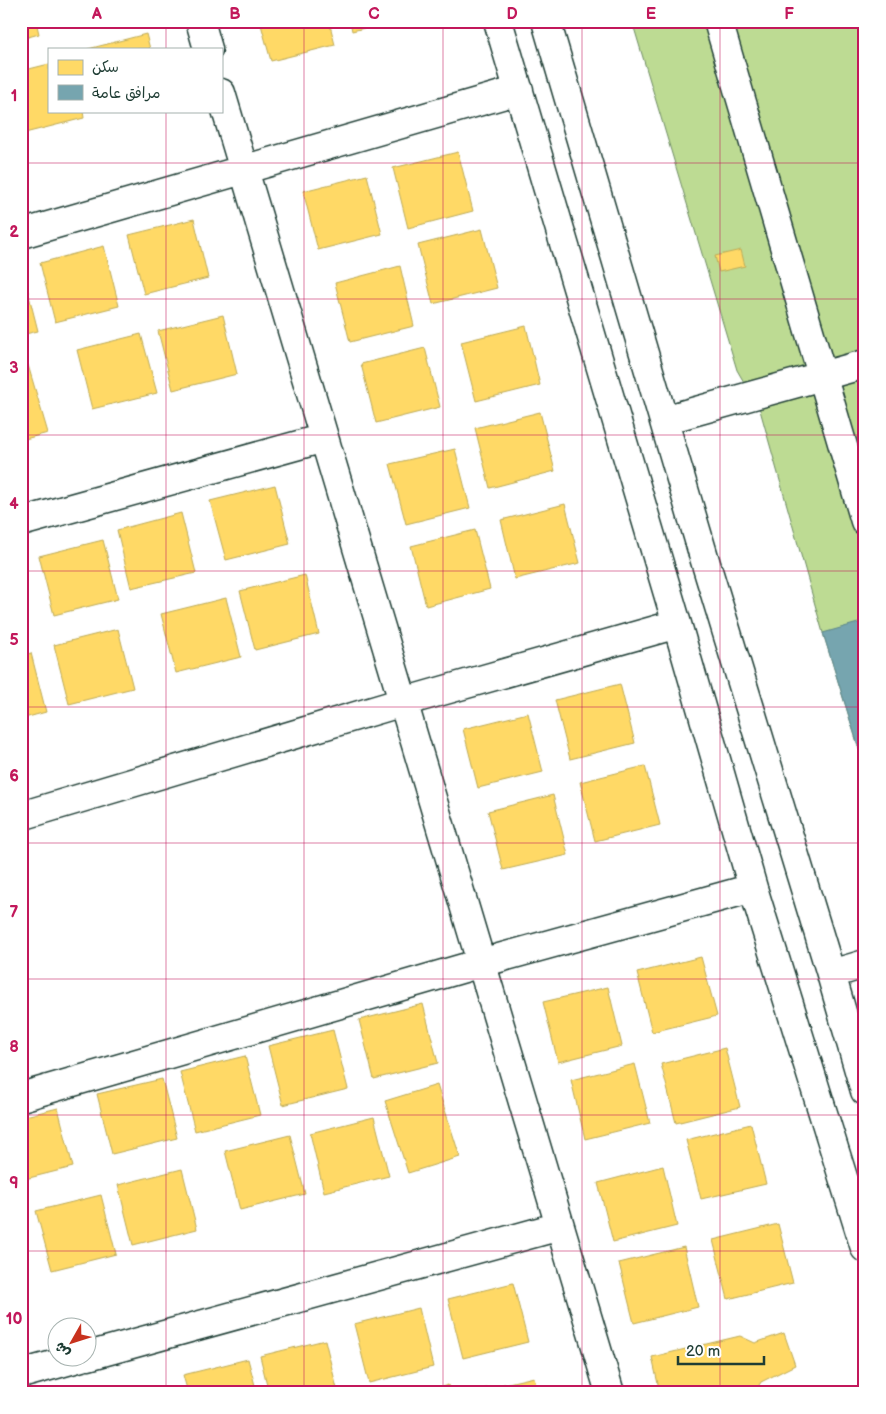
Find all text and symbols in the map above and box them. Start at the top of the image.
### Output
text: A [91,5,102,24]
text: B [229,5,241,24]
text: C [368,5,380,24]
text: D [506,5,518,24]
text: E [646,5,656,24]
text: F [784,5,794,24]
legend [48,48,222,112]
text: سكن [92,58,119,77]
text: مرافق عامة [92,84,160,103]
text: 1 [11,87,17,106]
text: 2 [9,223,19,242]
text: 3 [9,359,19,378]
text: 4 [9,495,19,514]
text: 5 [9,631,19,650]
text: 6 [9,767,19,786]
text: 7 [10,903,19,922]
text: 8 [9,1038,19,1057]
text: 9 [9,1174,19,1193]
text: 10 [6,1310,22,1329]
north arrow [48,1316,98,1366]
scale bar [678,1334,765,1366]
text: ش [51,1339,74,1361]
text: 20 m [686,1342,720,1361]

